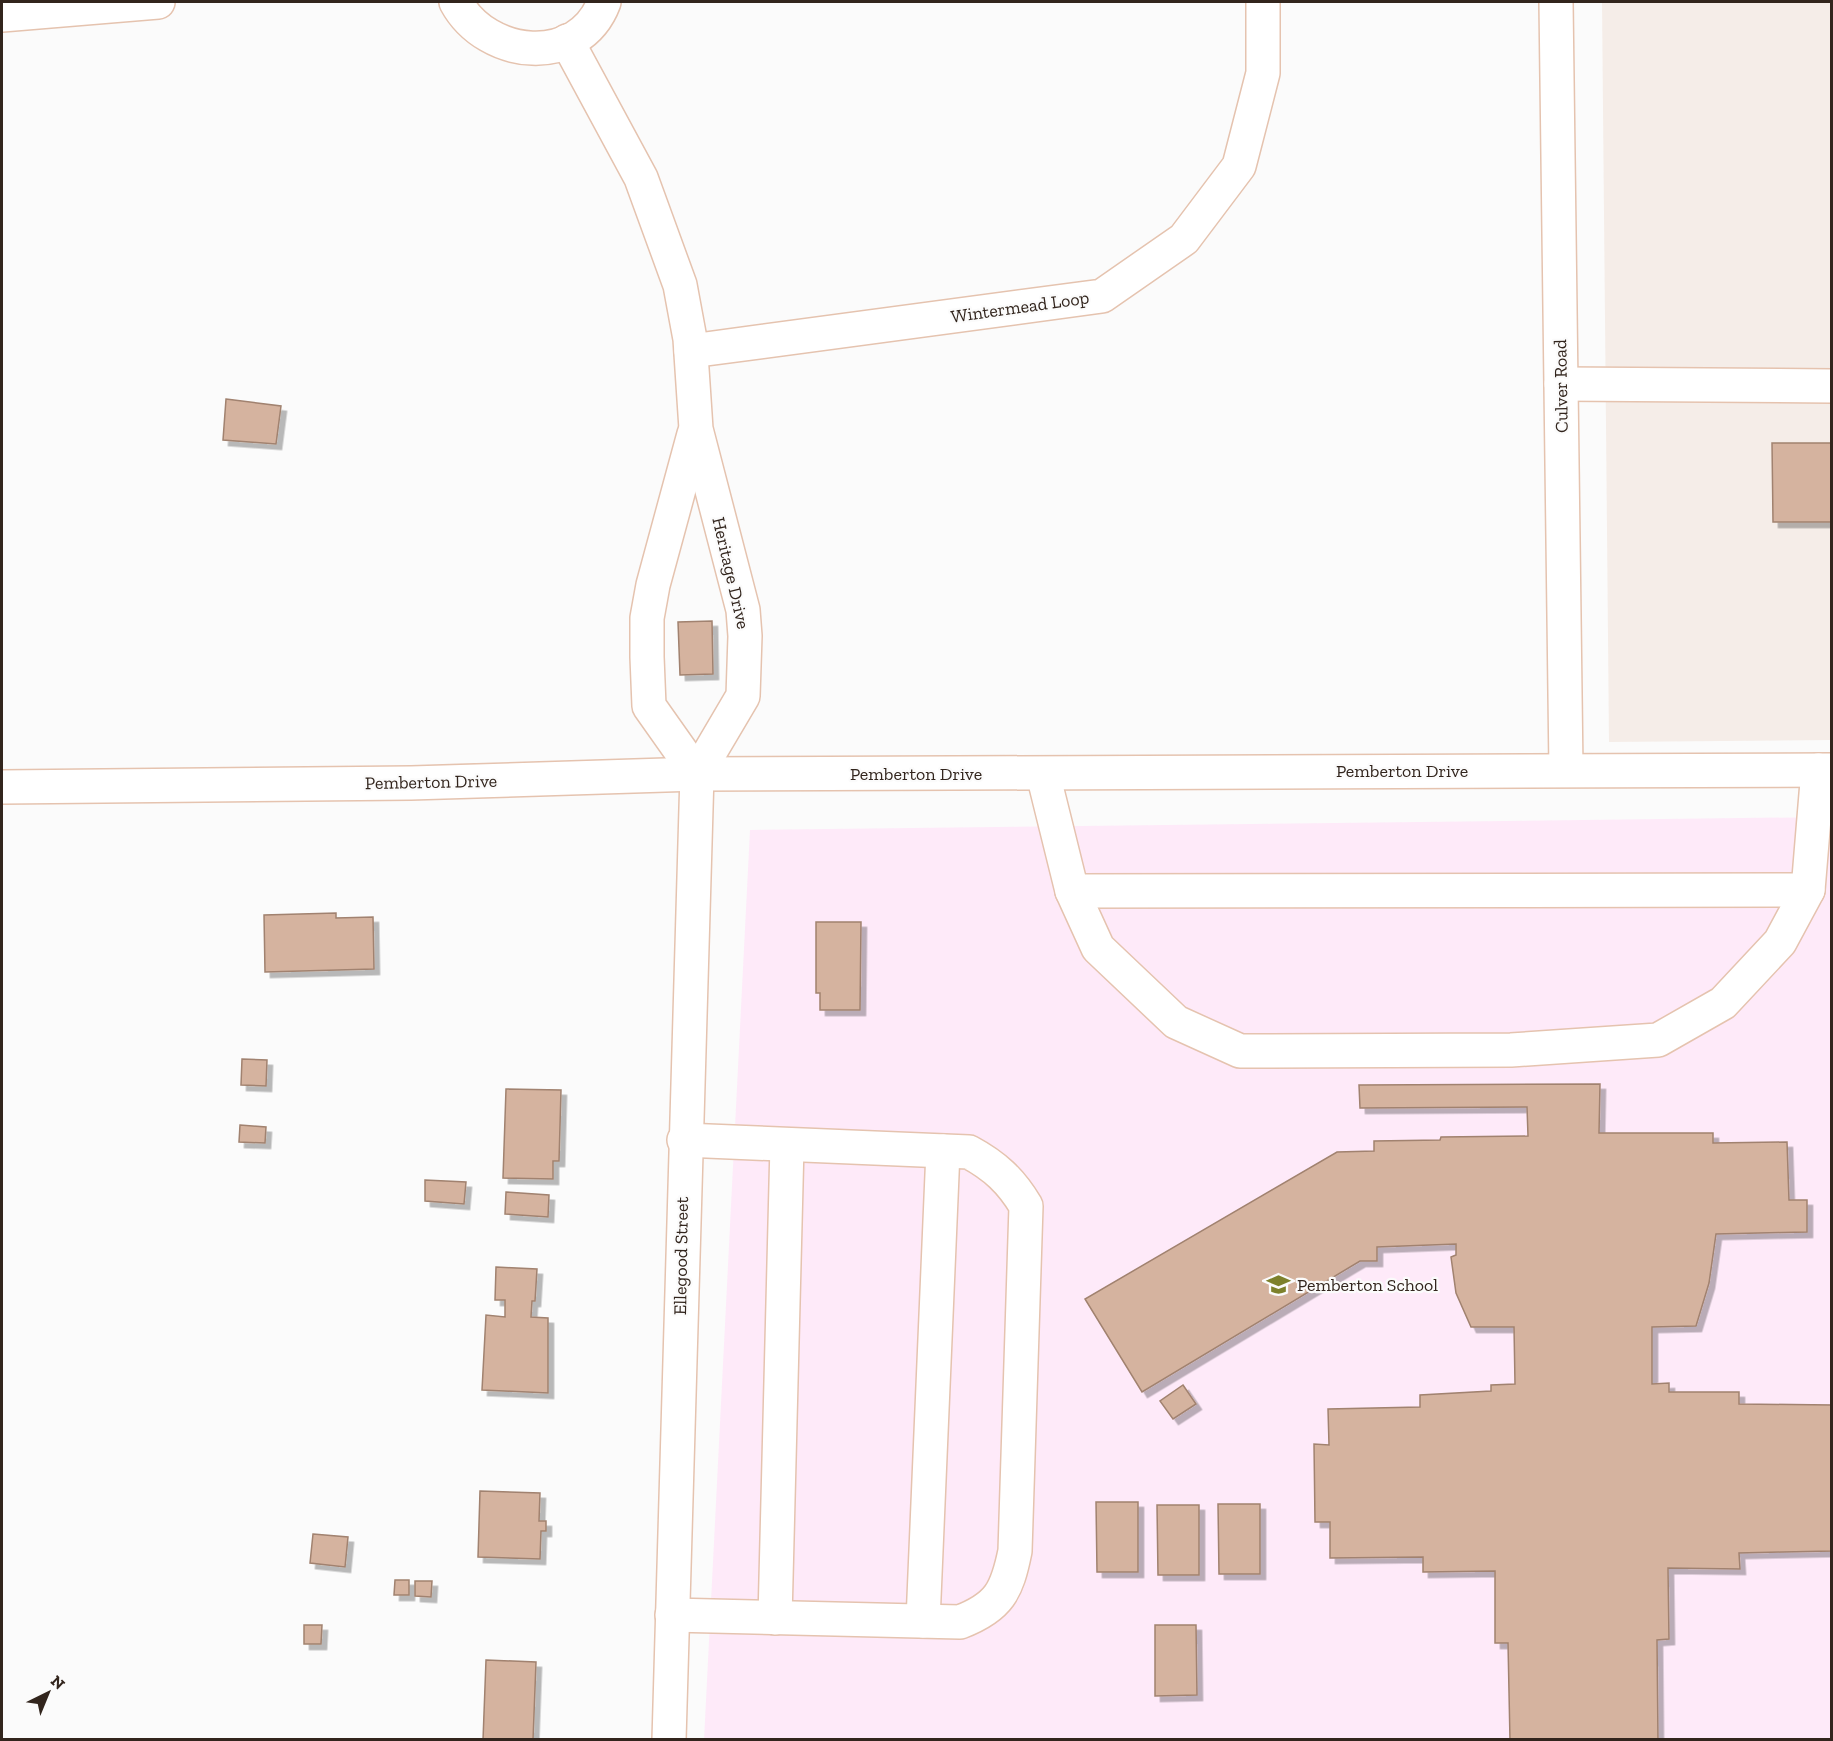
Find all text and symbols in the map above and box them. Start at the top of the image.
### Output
street label: Wintermead Loop [949,286,1091,328]
street label: Culver Road [1549,339,1573,433]
street label: Heritage Drive [707,515,755,631]
street label: Pemberton Drive [1336,760,1468,782]
street label: Pemberton Drive [850,763,982,785]
street label: Pemberton Drive [365,770,497,794]
street label: Ellegood Street [669,1196,693,1315]
school or university icon: Pemberton School [1266,1272,1292,1298]
place label: Pemberton School [1297,1274,1438,1296]
north arrow [18,1663,78,1723]
text: N [47,1671,69,1693]

